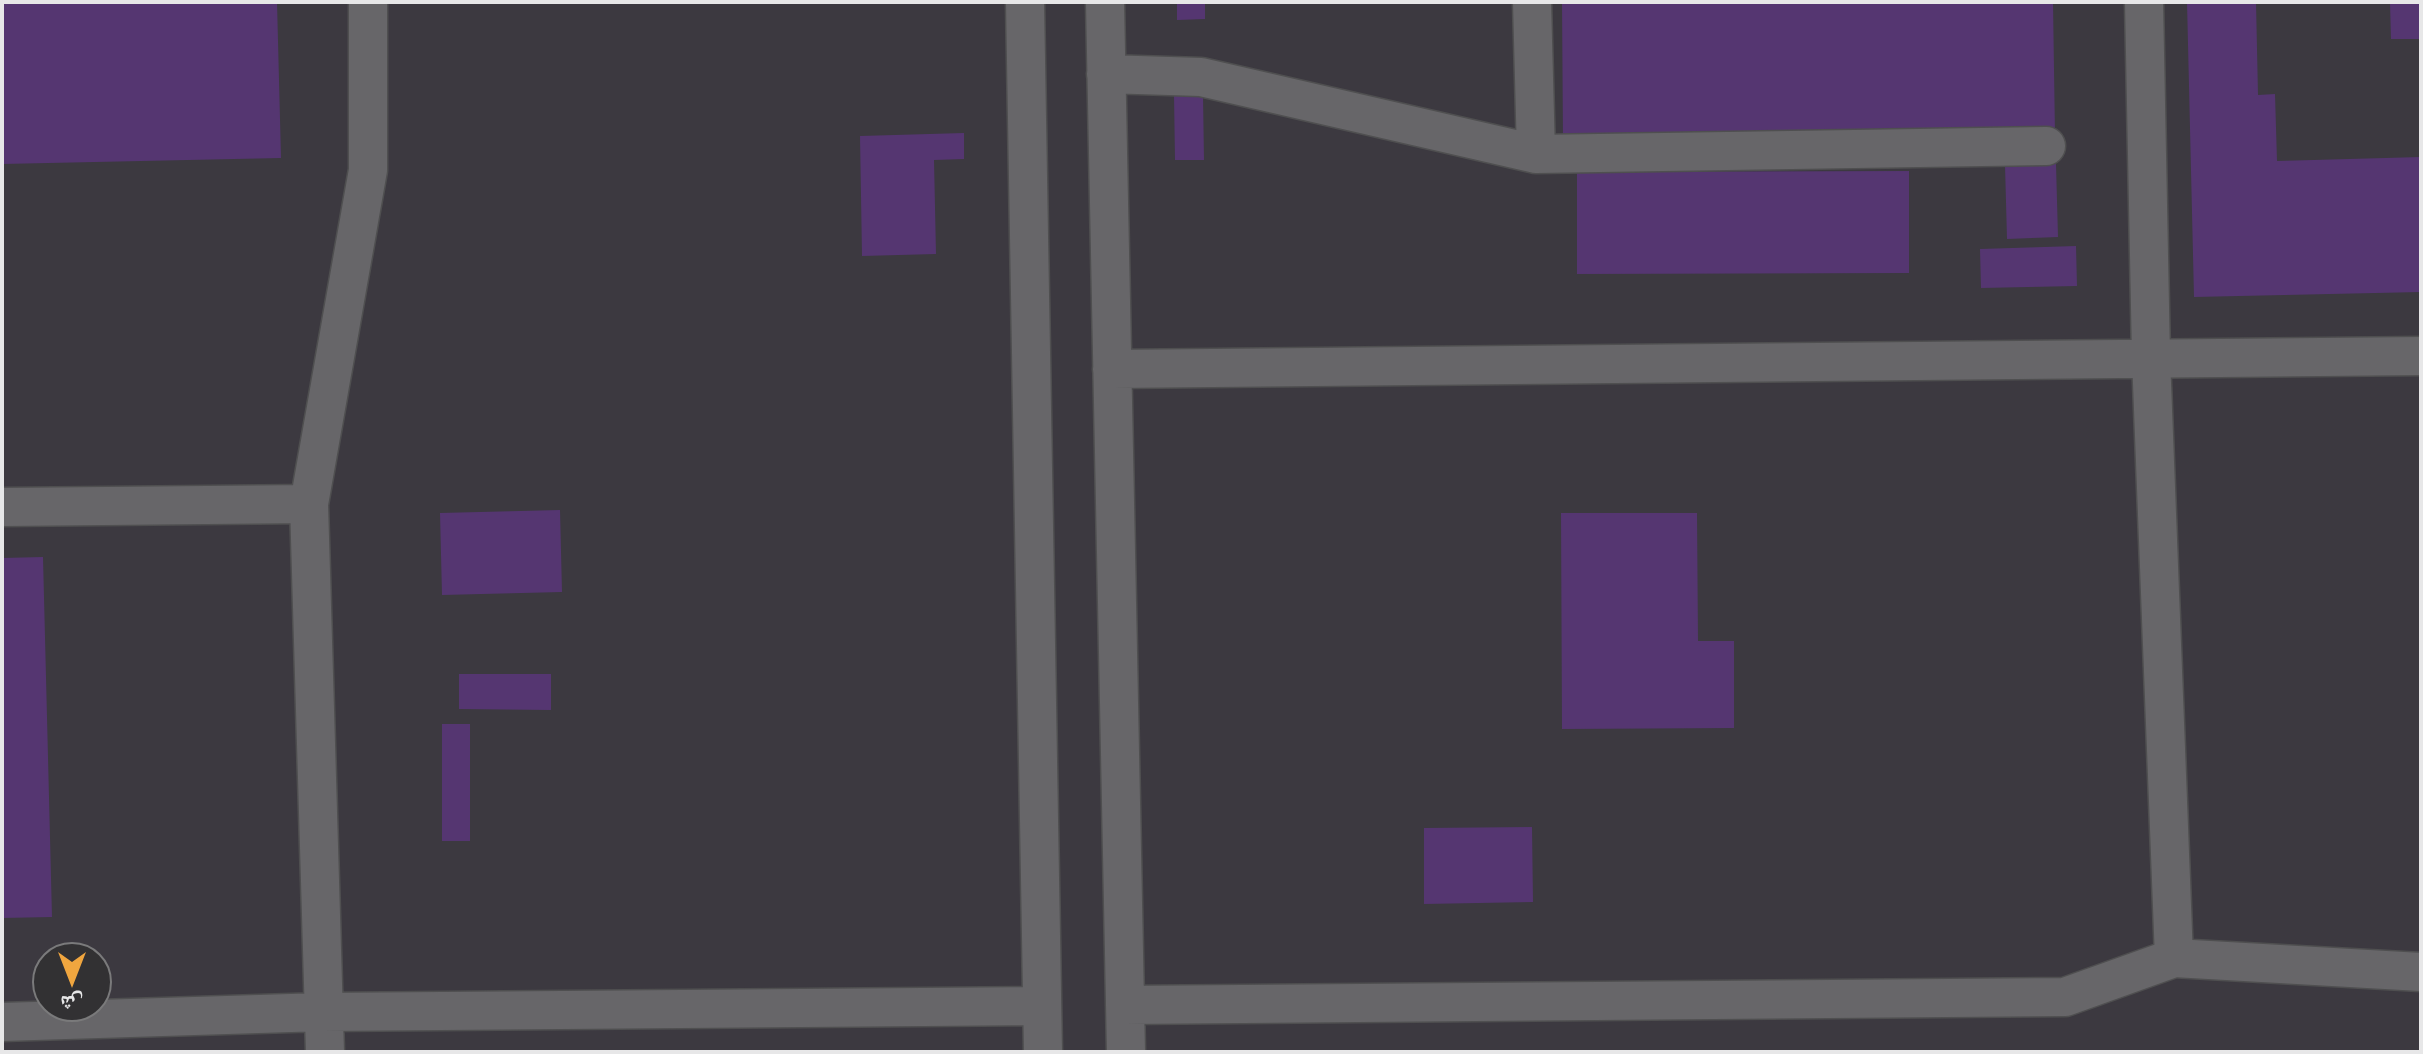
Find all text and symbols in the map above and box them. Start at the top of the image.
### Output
north arrow [32,942,112,1022]
text: ش [60,988,84,1020]

